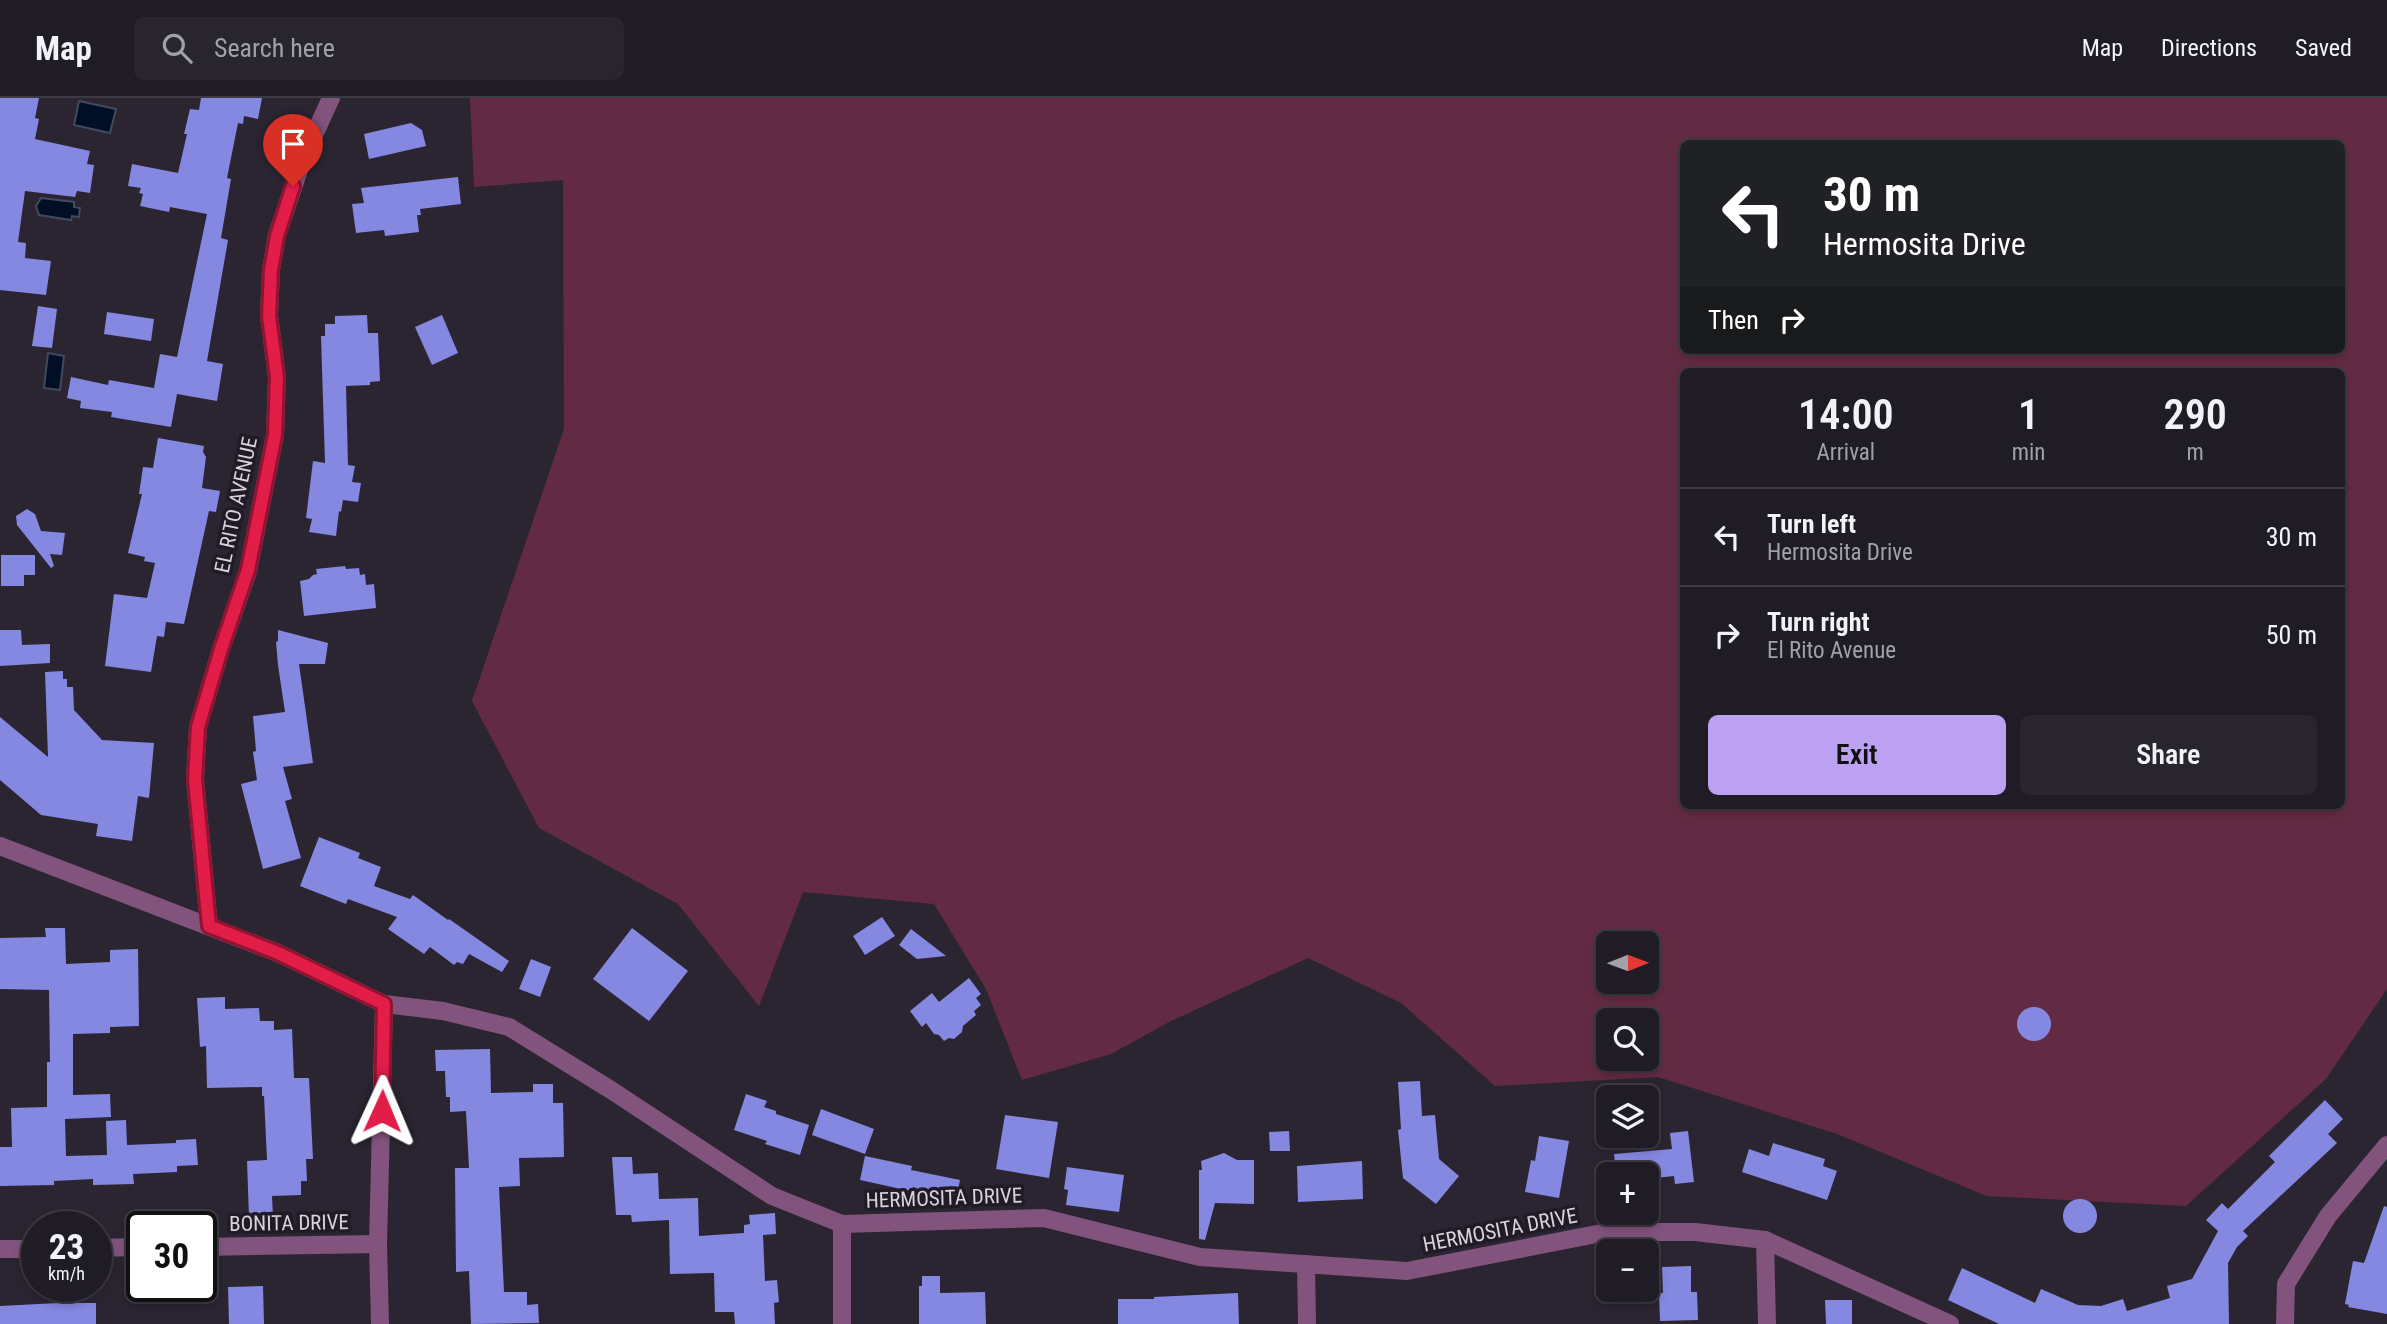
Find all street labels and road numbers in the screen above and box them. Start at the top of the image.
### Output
street label: EL RITO AVENUE [210,435,262,575]
street label: HERMOSITA DRIVE [865,1183,1023,1213]
street label: HERMOSITA DRIVE [1421,1203,1579,1257]
street label: BONITA DRIVE [229,1210,349,1236]

